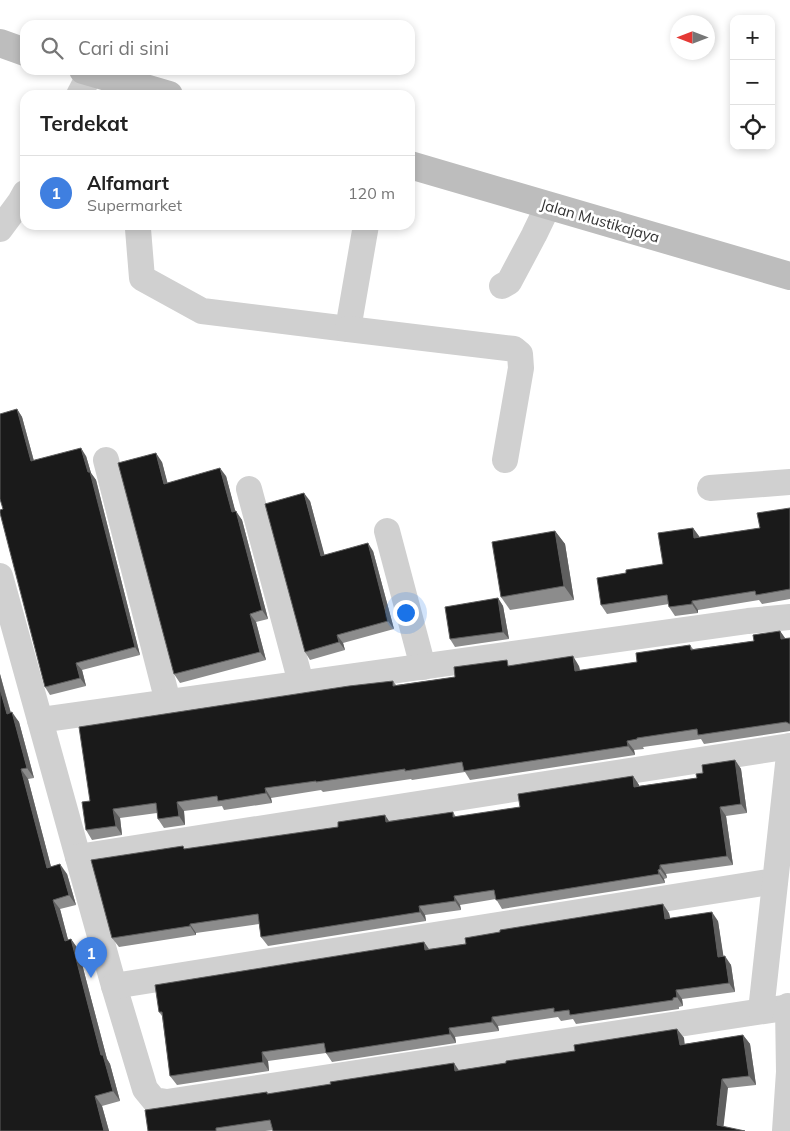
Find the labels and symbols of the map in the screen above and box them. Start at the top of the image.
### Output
north arrow [670,15,715,60]
street label: Jalan Mustikajaya [538,194,662,247]
your location [393,600,419,626]
pin: 1 [75,937,107,978]

